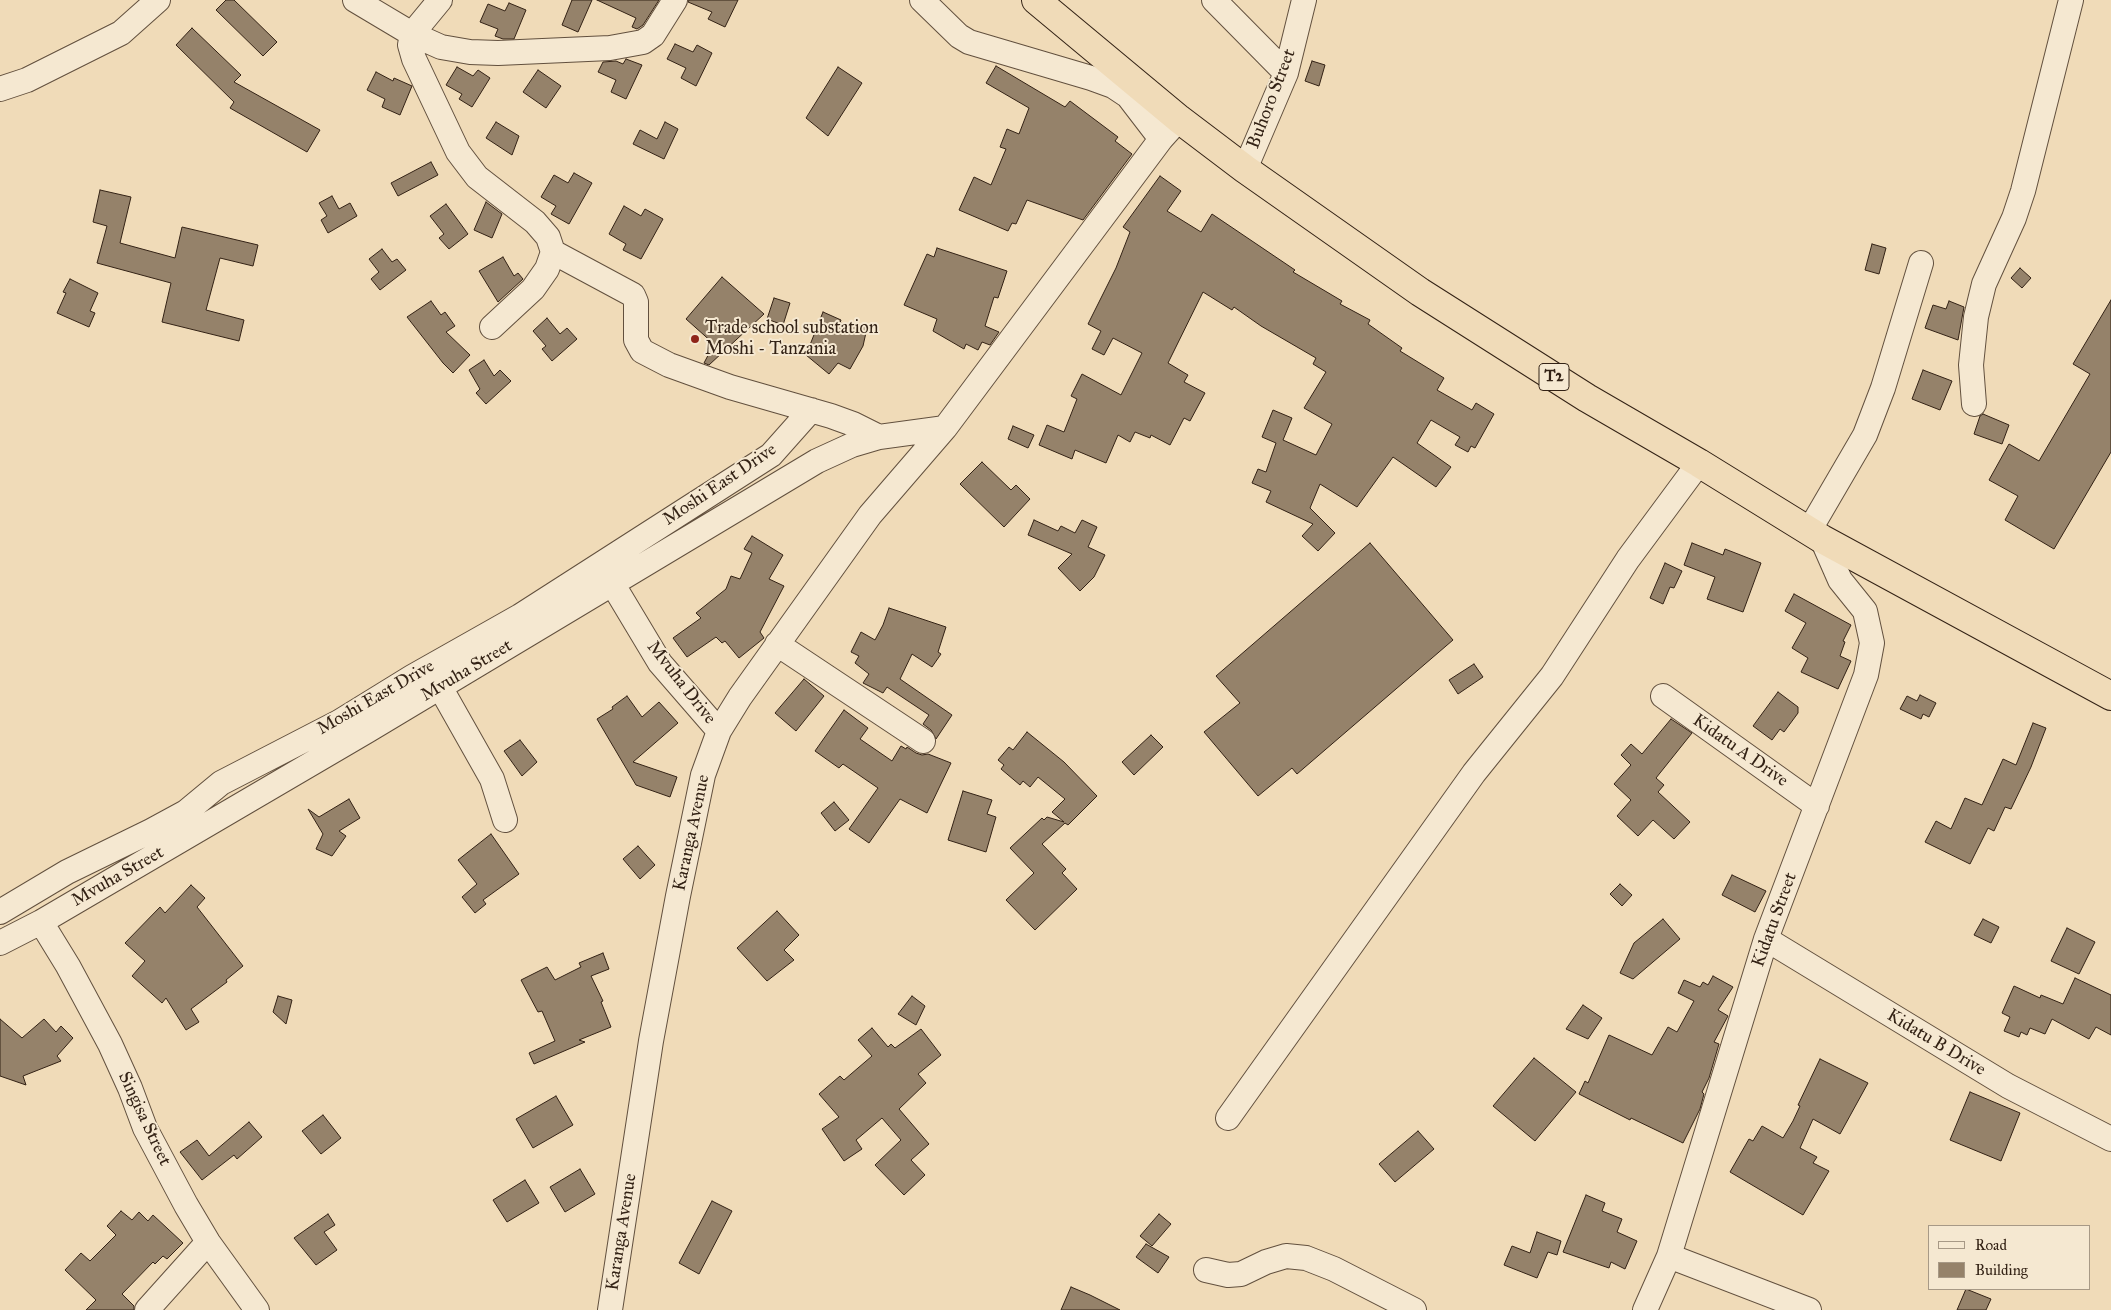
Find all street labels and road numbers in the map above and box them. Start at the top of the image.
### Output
street label: Buhoro Street [1243,46,1301,152]
road number: T2 [1539,364,1569,391]
street label: Moshi East Drive [659,439,781,531]
street label: Mvuha Street [417,635,517,707]
street label: Mvuha Drive [642,637,720,729]
street label: Moshi East Drive [314,656,438,740]
street label: Kidatu A Drive [1688,710,1792,792]
street label: Karanga Avenue [669,773,715,893]
street label: Mvuha Street [68,842,168,912]
street label: Kidatu Street [1748,870,1802,970]
street label: Kidatu B Drive [1883,1005,1989,1081]
street label: Singisa Street [113,1069,175,1169]
street label: Karanga Avenue [602,1172,642,1292]

